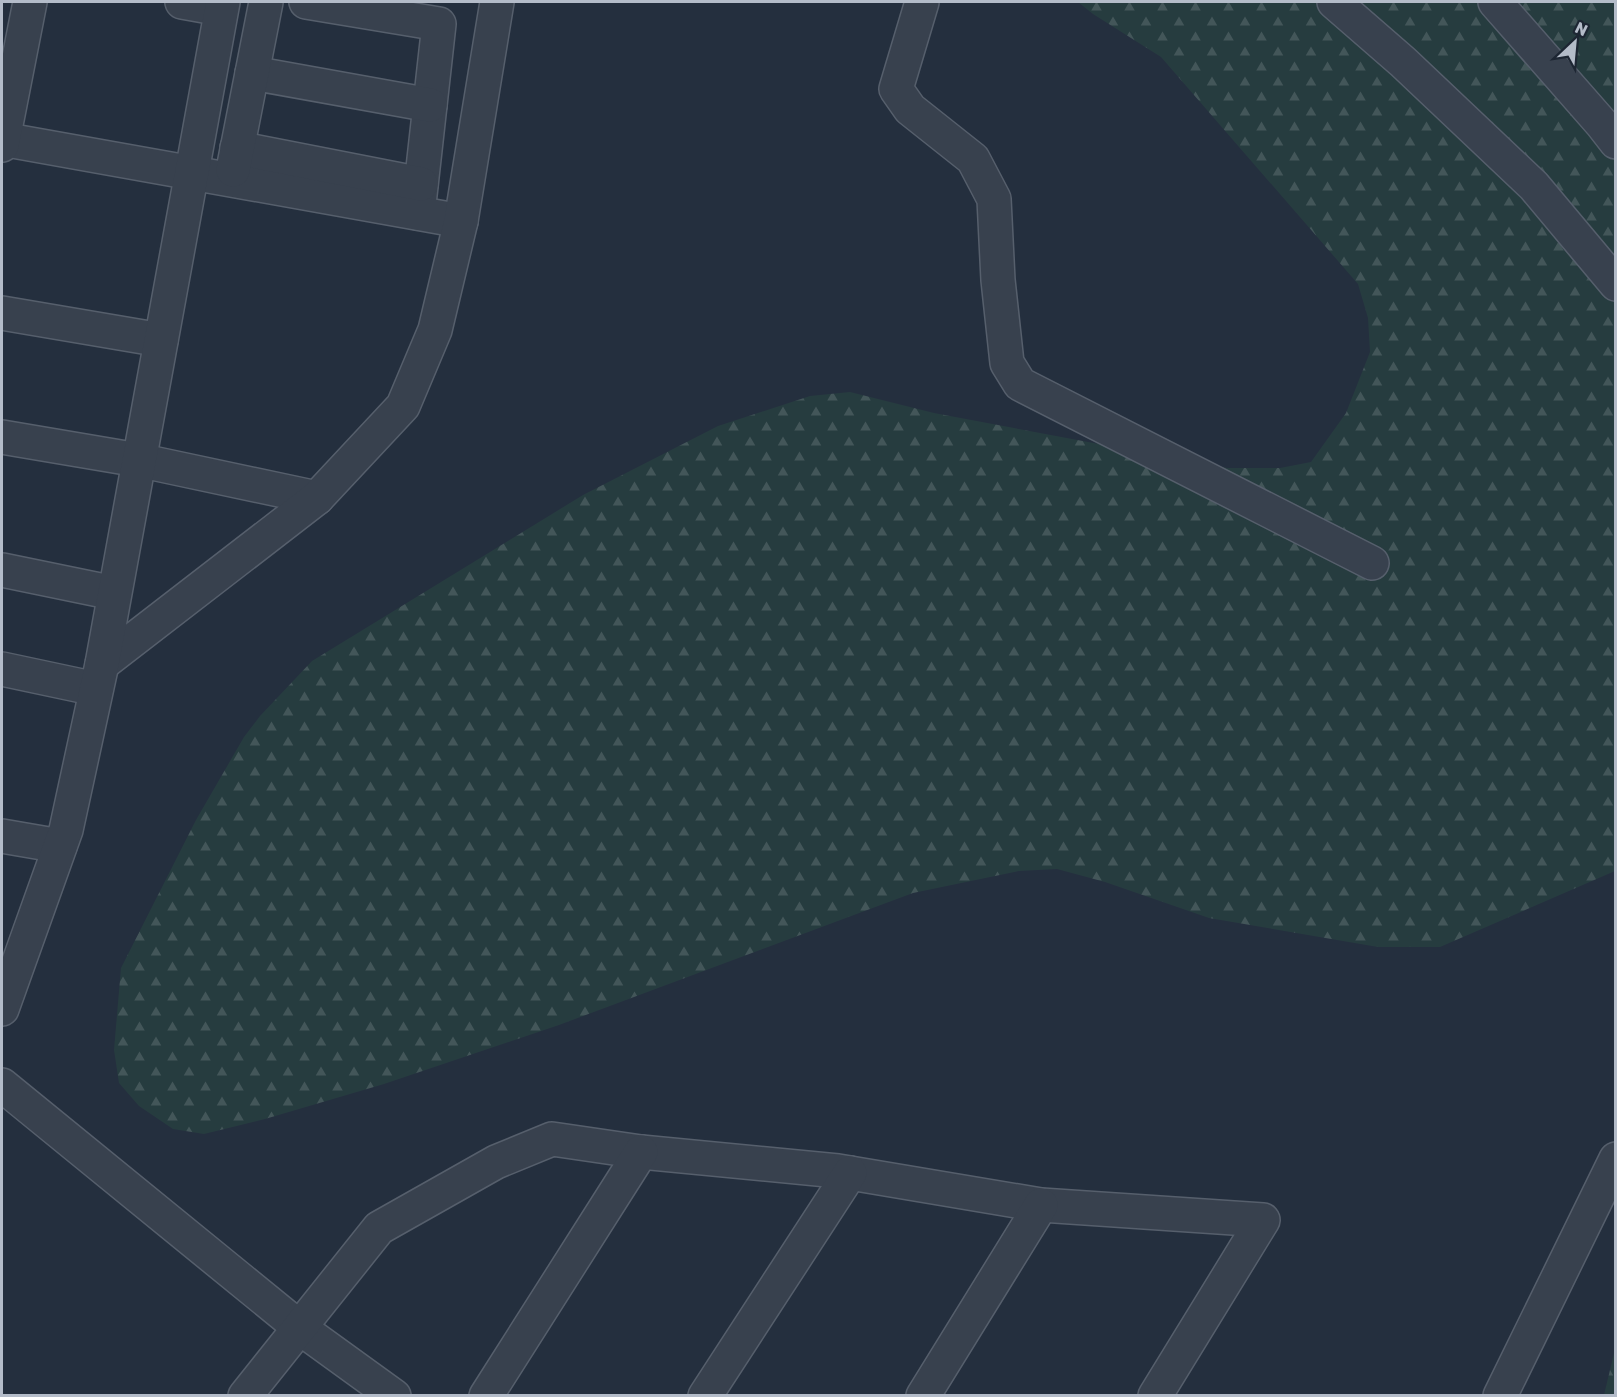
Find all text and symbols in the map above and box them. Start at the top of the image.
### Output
north arrow [1545,12,1605,72]
text: N [1572,18,1591,40]

